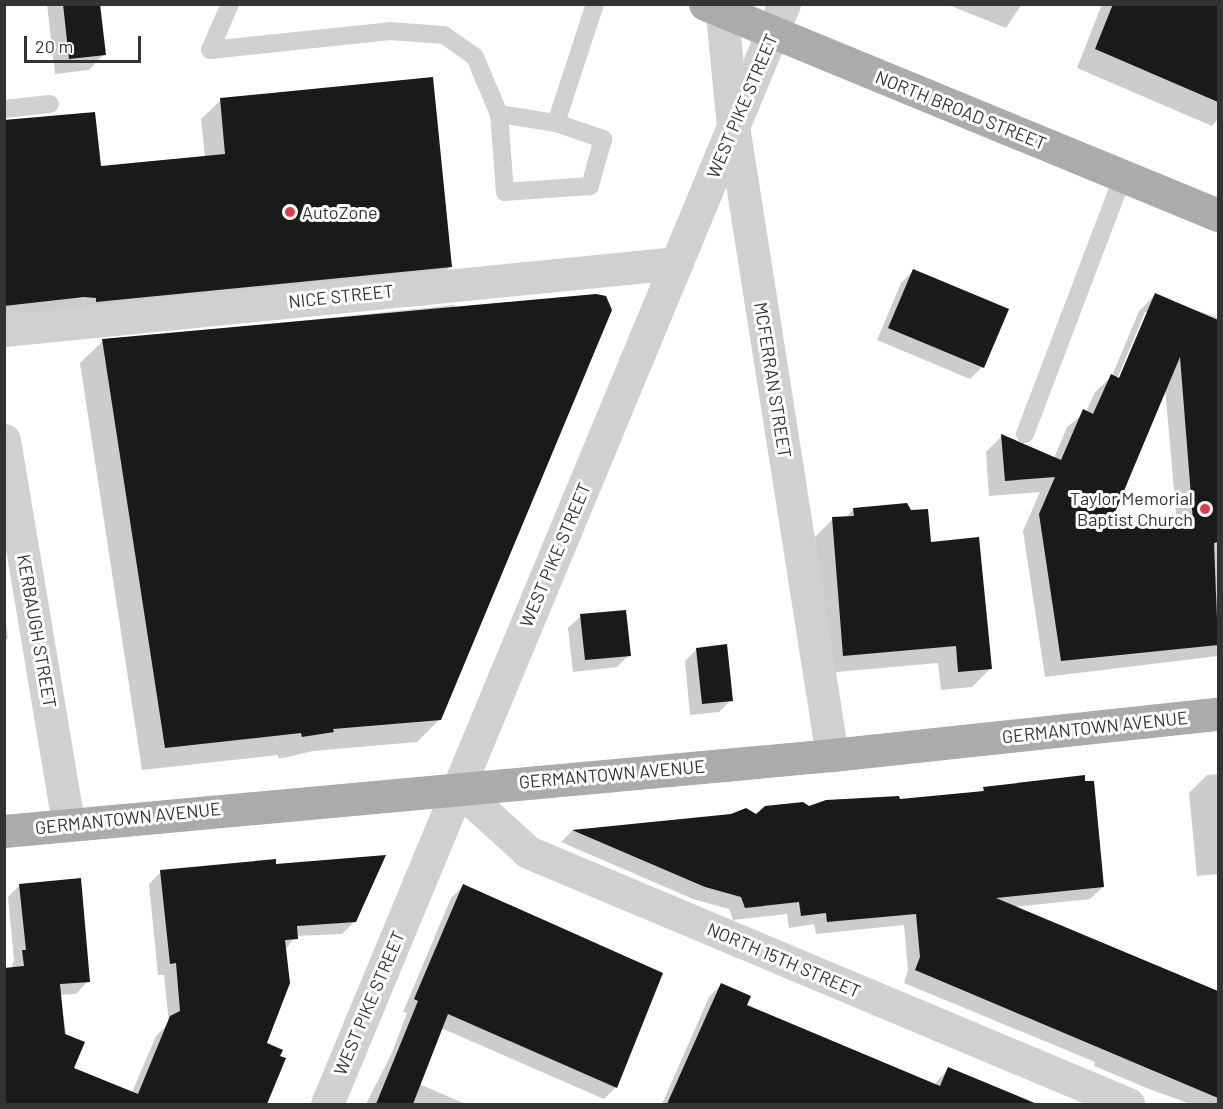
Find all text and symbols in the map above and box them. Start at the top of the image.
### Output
scale bar [27,24,144,62]
street label: WEST PIKE STREET [702,31,782,181]
text: 20 m [35,35,73,57]
street label: NORTH BROAD STREET [872,66,1050,154]
place label: AutoZone [302,201,378,223]
marker: AutoZone [283,205,297,219]
street label: NICE STREET [287,280,395,312]
street label: MCFERRAN STREET [750,300,796,460]
street label: WEST PIKE STREET [515,480,595,630]
place label: Taylor Memorial Baptist Church [1070,488,1193,530]
marker: Taylor Memorial Baptist Church [1198,502,1212,516]
street label: KERBAUGH STREET [13,552,61,710]
street label: GERMANTOWN AVENUE [1001,707,1189,747]
street label: GERMANTOWN AVENUE [518,755,706,793]
street label: GERMANTOWN AVENUE [34,798,222,838]
street label: NORTH 15TH STREET [704,918,864,1002]
street label: WEST PIKE STREET [329,928,409,1078]

